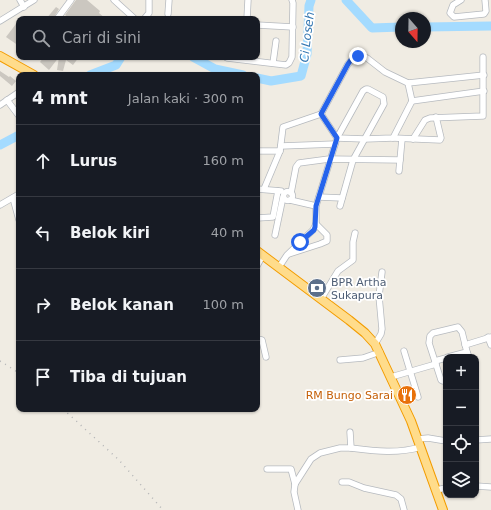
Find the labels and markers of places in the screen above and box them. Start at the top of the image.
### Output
place label: BPR Artha Sukapura [331,276,386,302]
bank icon: BPR Artha Sukapura [306,277,328,299]
restaurant icon: RM Bungo Sarai [396,384,418,406]
place label: RM Bungo Sarai [306,389,393,402]

